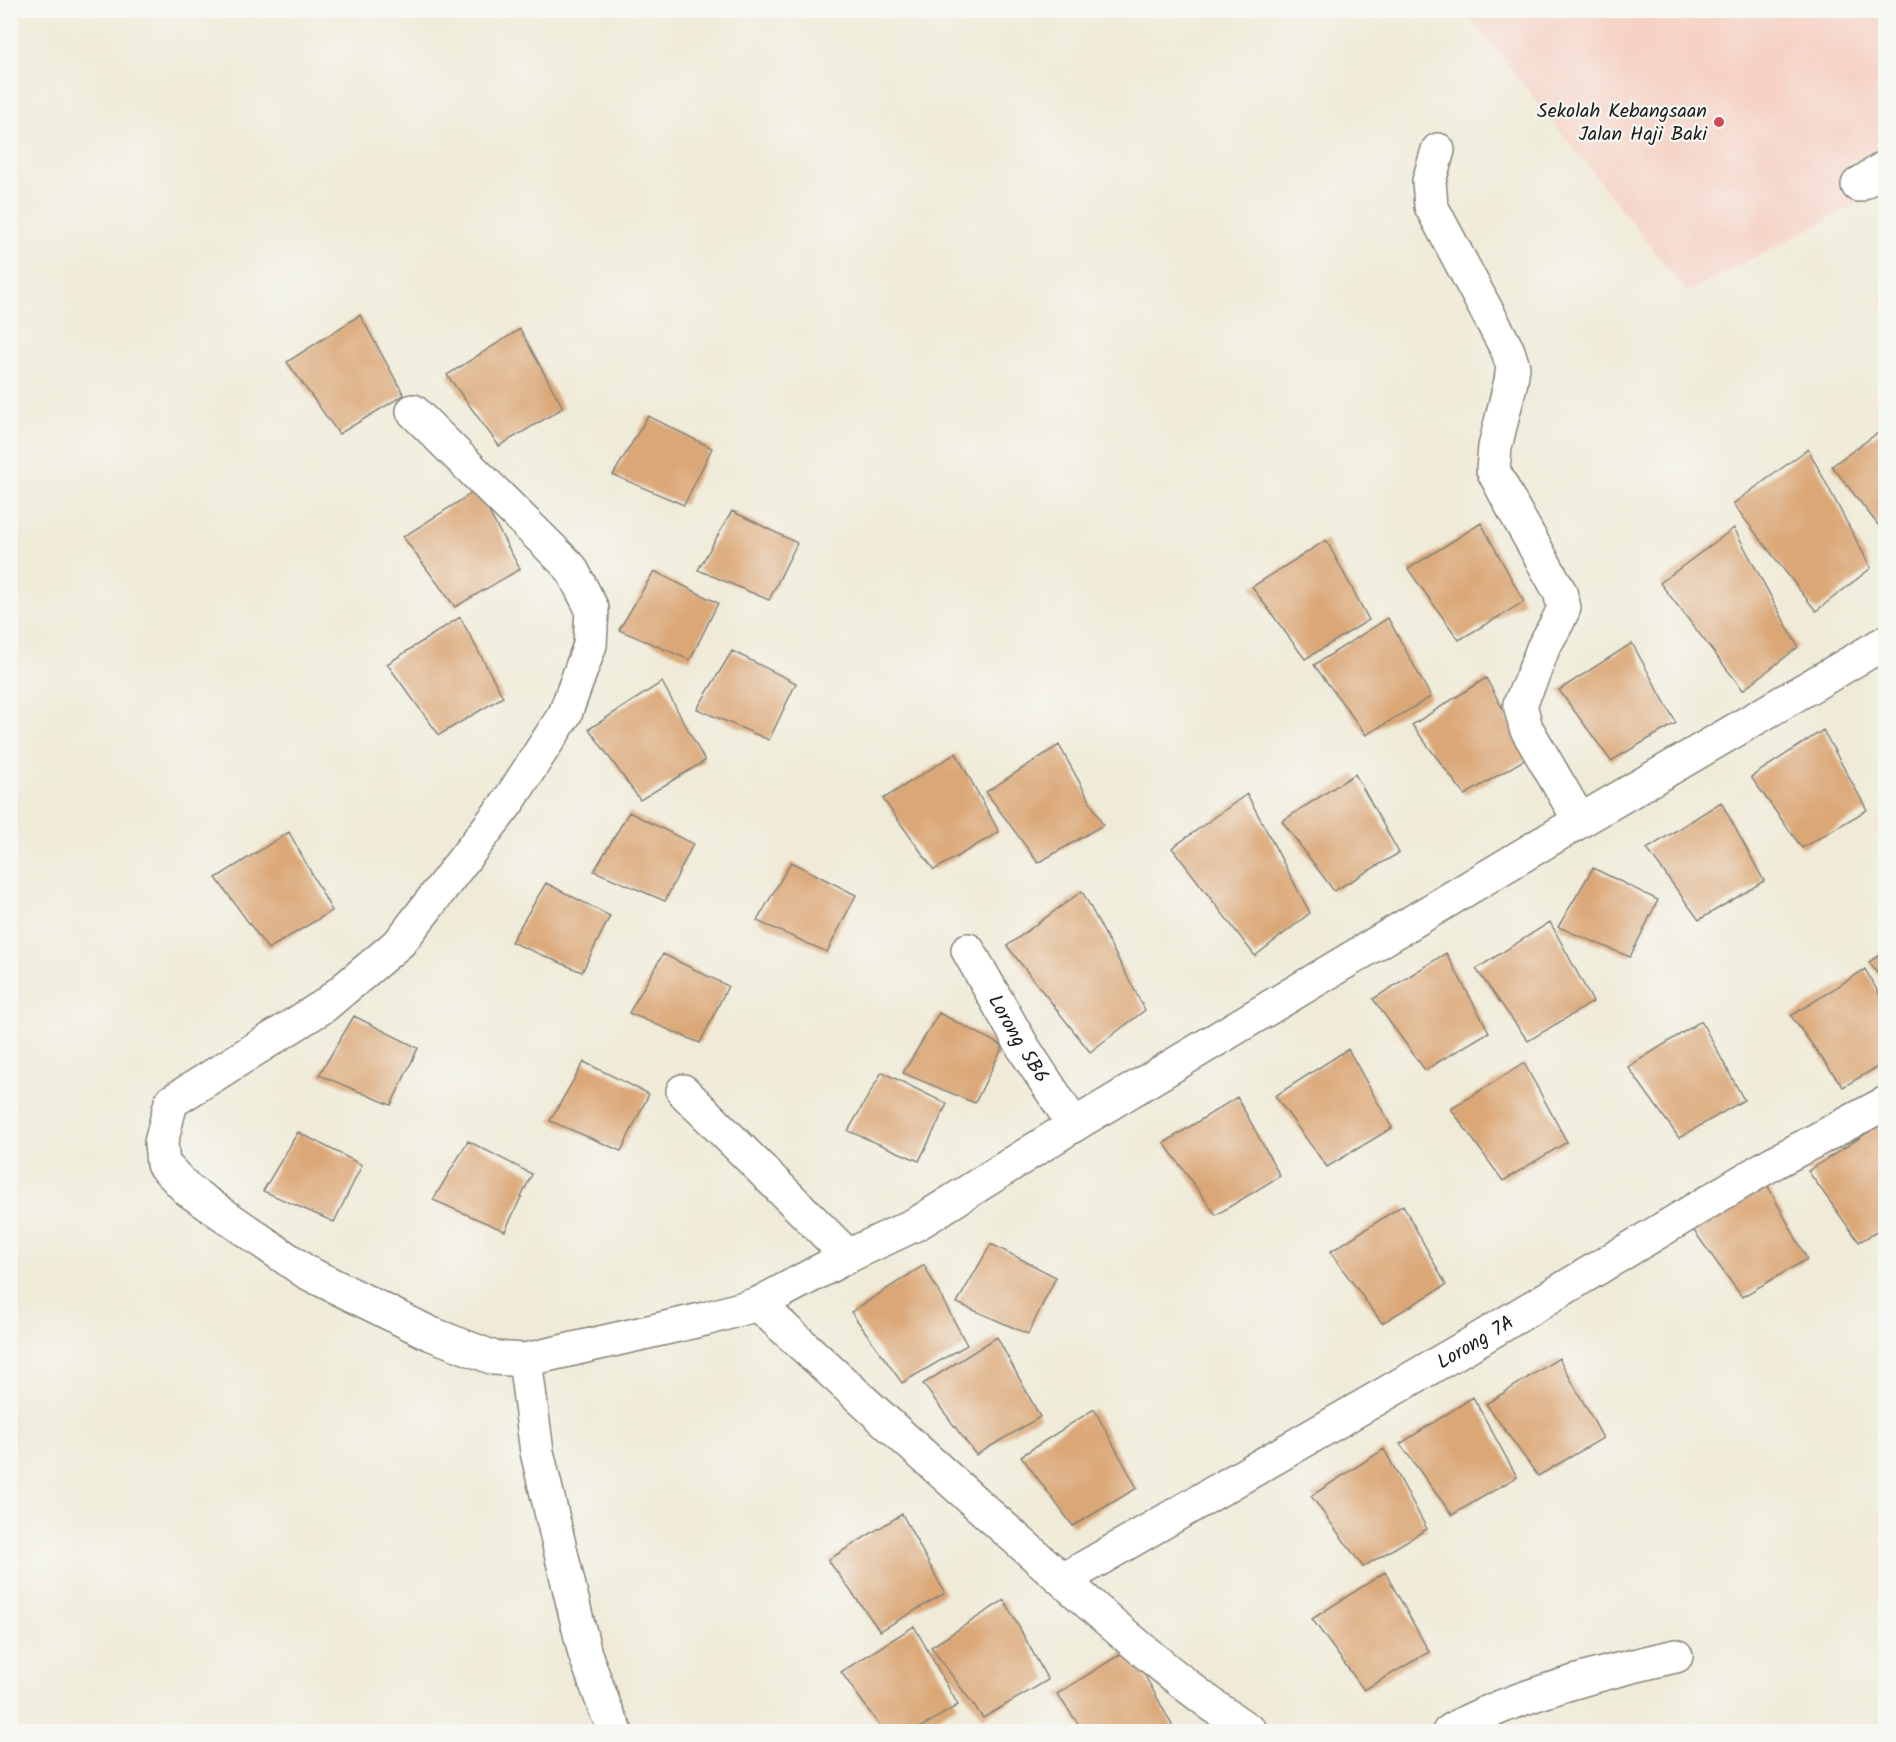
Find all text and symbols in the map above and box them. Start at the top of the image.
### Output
place label: Sekolah Kebangsaan Jalan Haji Baki [1537,96,1708,151]
marker: Sekolah Kebangsaan Jalan Haji Baki [1712,115,1726,129]
street label: Lorong 5B6 [978,989,1056,1090]
street label: Lorong 7A [1431,1308,1521,1379]

